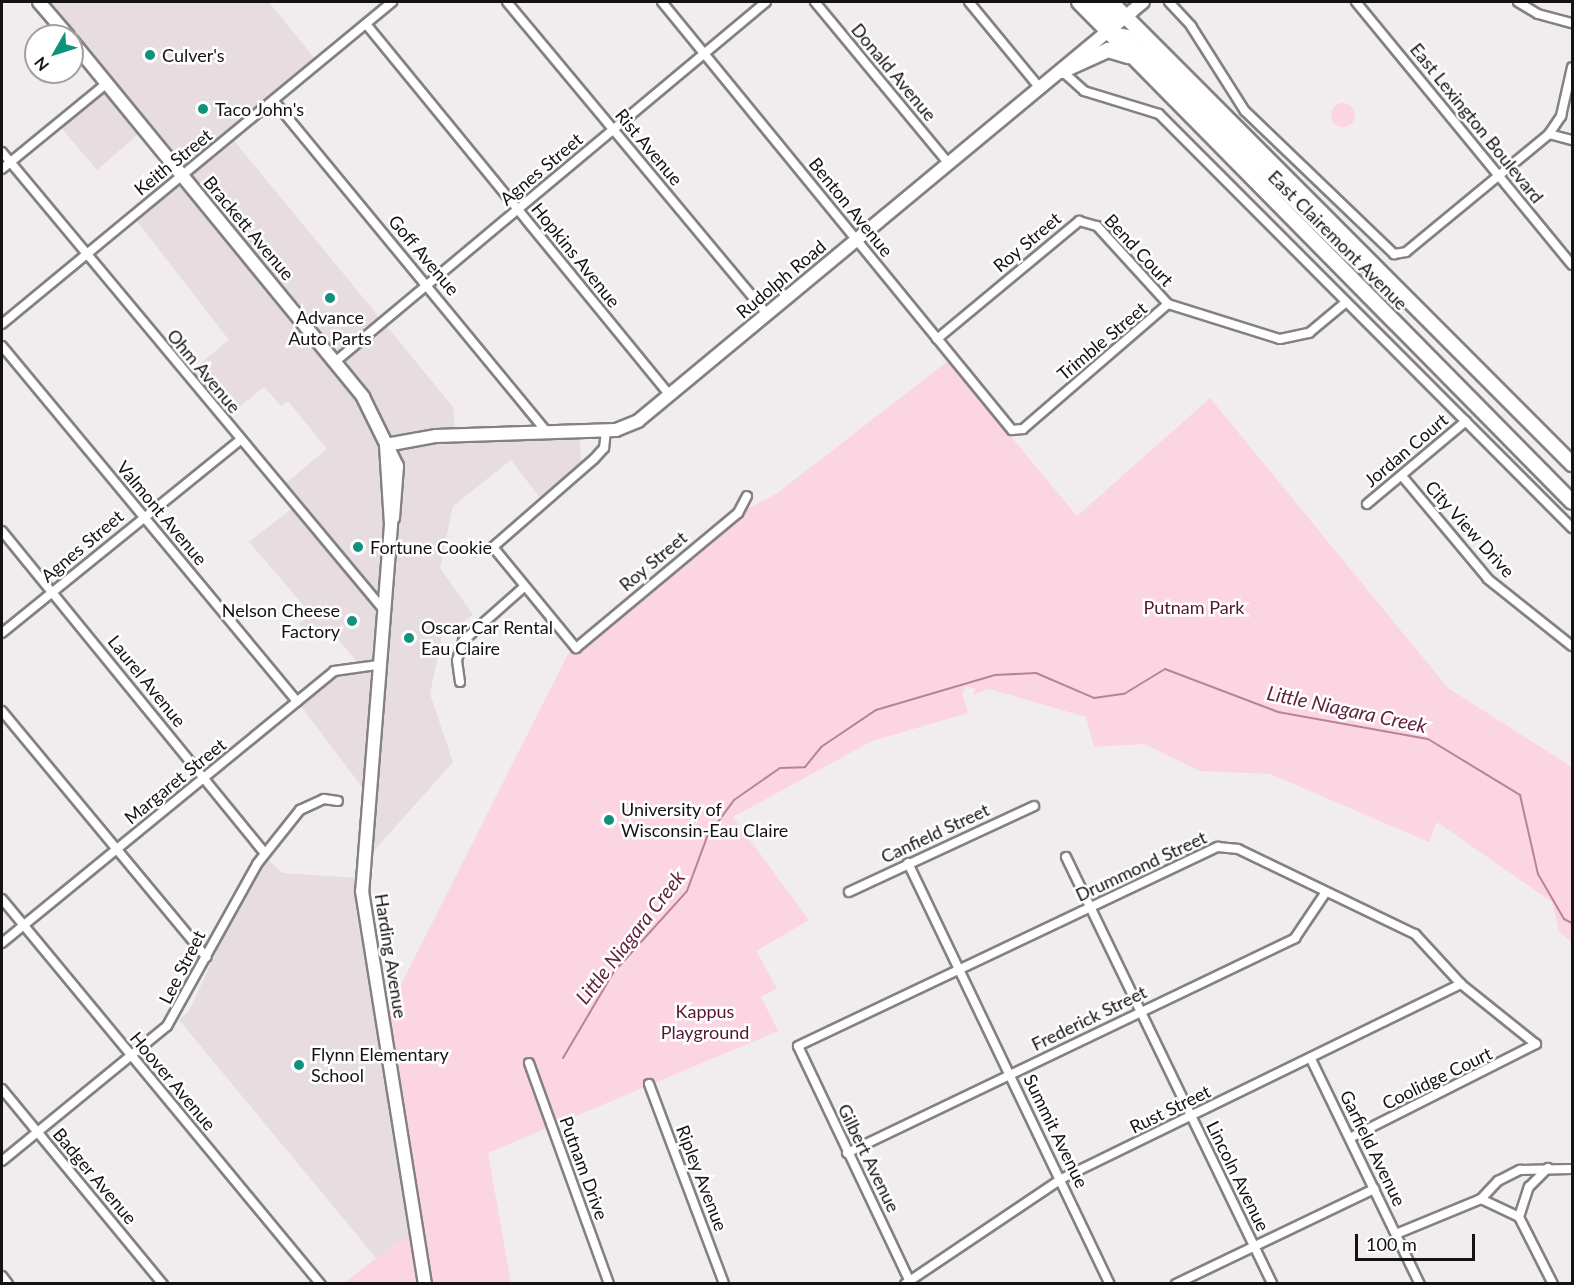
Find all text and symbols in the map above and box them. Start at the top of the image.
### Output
street label: Donald Avenue [847,19,941,125]
north arrow [24,24,84,84]
street label: East Lexington Boulevard [1406,39,1548,207]
place label: Culver's [162,44,225,66]
marker: Culver's [143,48,157,62]
text: N [30,54,52,75]
place label: Taco John's [215,98,304,120]
marker: Taco John's [196,102,210,116]
street label: Rist Avenue [611,104,687,190]
street label: Keith Street [130,124,216,200]
street label: Agnes Street [495,128,587,210]
street label: Benton Avenue [804,153,898,261]
street label: East Clairemont Avenue [1264,166,1412,314]
street label: Brackett Avenue [199,171,299,285]
street label: Hopkins Avenue [527,198,625,312]
street label: Roy Street [989,207,1065,277]
street label: Bend Court [1100,209,1178,291]
street label: Goff Avenue [384,210,464,300]
street label: Rudolph Road [732,235,830,323]
marker: Advance Auto Parts [323,291,337,305]
street label: Trimble Street [1053,297,1151,385]
place label: Advance Auto Parts [288,307,372,350]
street label: Ohm Avenue [163,324,245,418]
street label: Jordan Court [1360,409,1452,491]
street label: Valmont Avenue [112,456,212,570]
street label: City View Drive [1420,476,1520,582]
street label: Agnes Street [36,505,128,587]
street label: Roy Street [615,526,691,596]
place label: Fortune Cookie [370,536,492,558]
marker: Fortune Cookie [351,540,365,554]
park label: Putnam Park [1144,596,1244,618]
place label: Nelson Cheese Factory [222,600,340,642]
marker: Nelson Cheese Factory [345,614,359,628]
place label: Oscar Car Rental Eau Claire [421,617,554,660]
street label: Laurel Avenue [103,631,191,731]
marker: Oscar Car Rental Eau Claire [402,631,416,645]
water label: Little Niagara Creek [1265,680,1429,738]
street label: Margaret Street [120,734,230,828]
street label: Canfield Street [877,798,993,868]
place label: University of Wisconsin-Eau Claire [621,799,788,842]
marker: University of Wisconsin-Eau Claire [602,813,616,827]
street label: Drummond Street [1072,826,1210,906]
water label: Little Niagara Creek [570,865,690,1009]
street label: Harding Avenue [370,892,412,1020]
street label: Lee Street [154,927,210,1007]
street label: Frederick Street [1028,981,1150,1055]
park label: Kappus Playground [661,1001,749,1044]
street label: Hoover Avenue [125,1027,221,1135]
street label: Coolidge Court [1379,1042,1495,1114]
place label: Flynn Elementary School [311,1044,449,1086]
marker: Flynn Elementary School [292,1058,306,1072]
street label: Summit Avenue [1019,1070,1093,1192]
street label: Rust Street [1126,1080,1214,1138]
street label: Garfield Avenue [1335,1086,1411,1210]
street label: Gilbert Avenue [833,1100,905,1216]
street label: Putnam Drive [555,1113,613,1223]
street label: Lincoln Avenue [1202,1117,1274,1235]
street label: Ripley Avenue [672,1122,732,1234]
street label: Badger Avenue [48,1123,142,1229]
scale bar [1358,1222,1478,1260]
text: 100 m [1366,1233,1417,1255]

